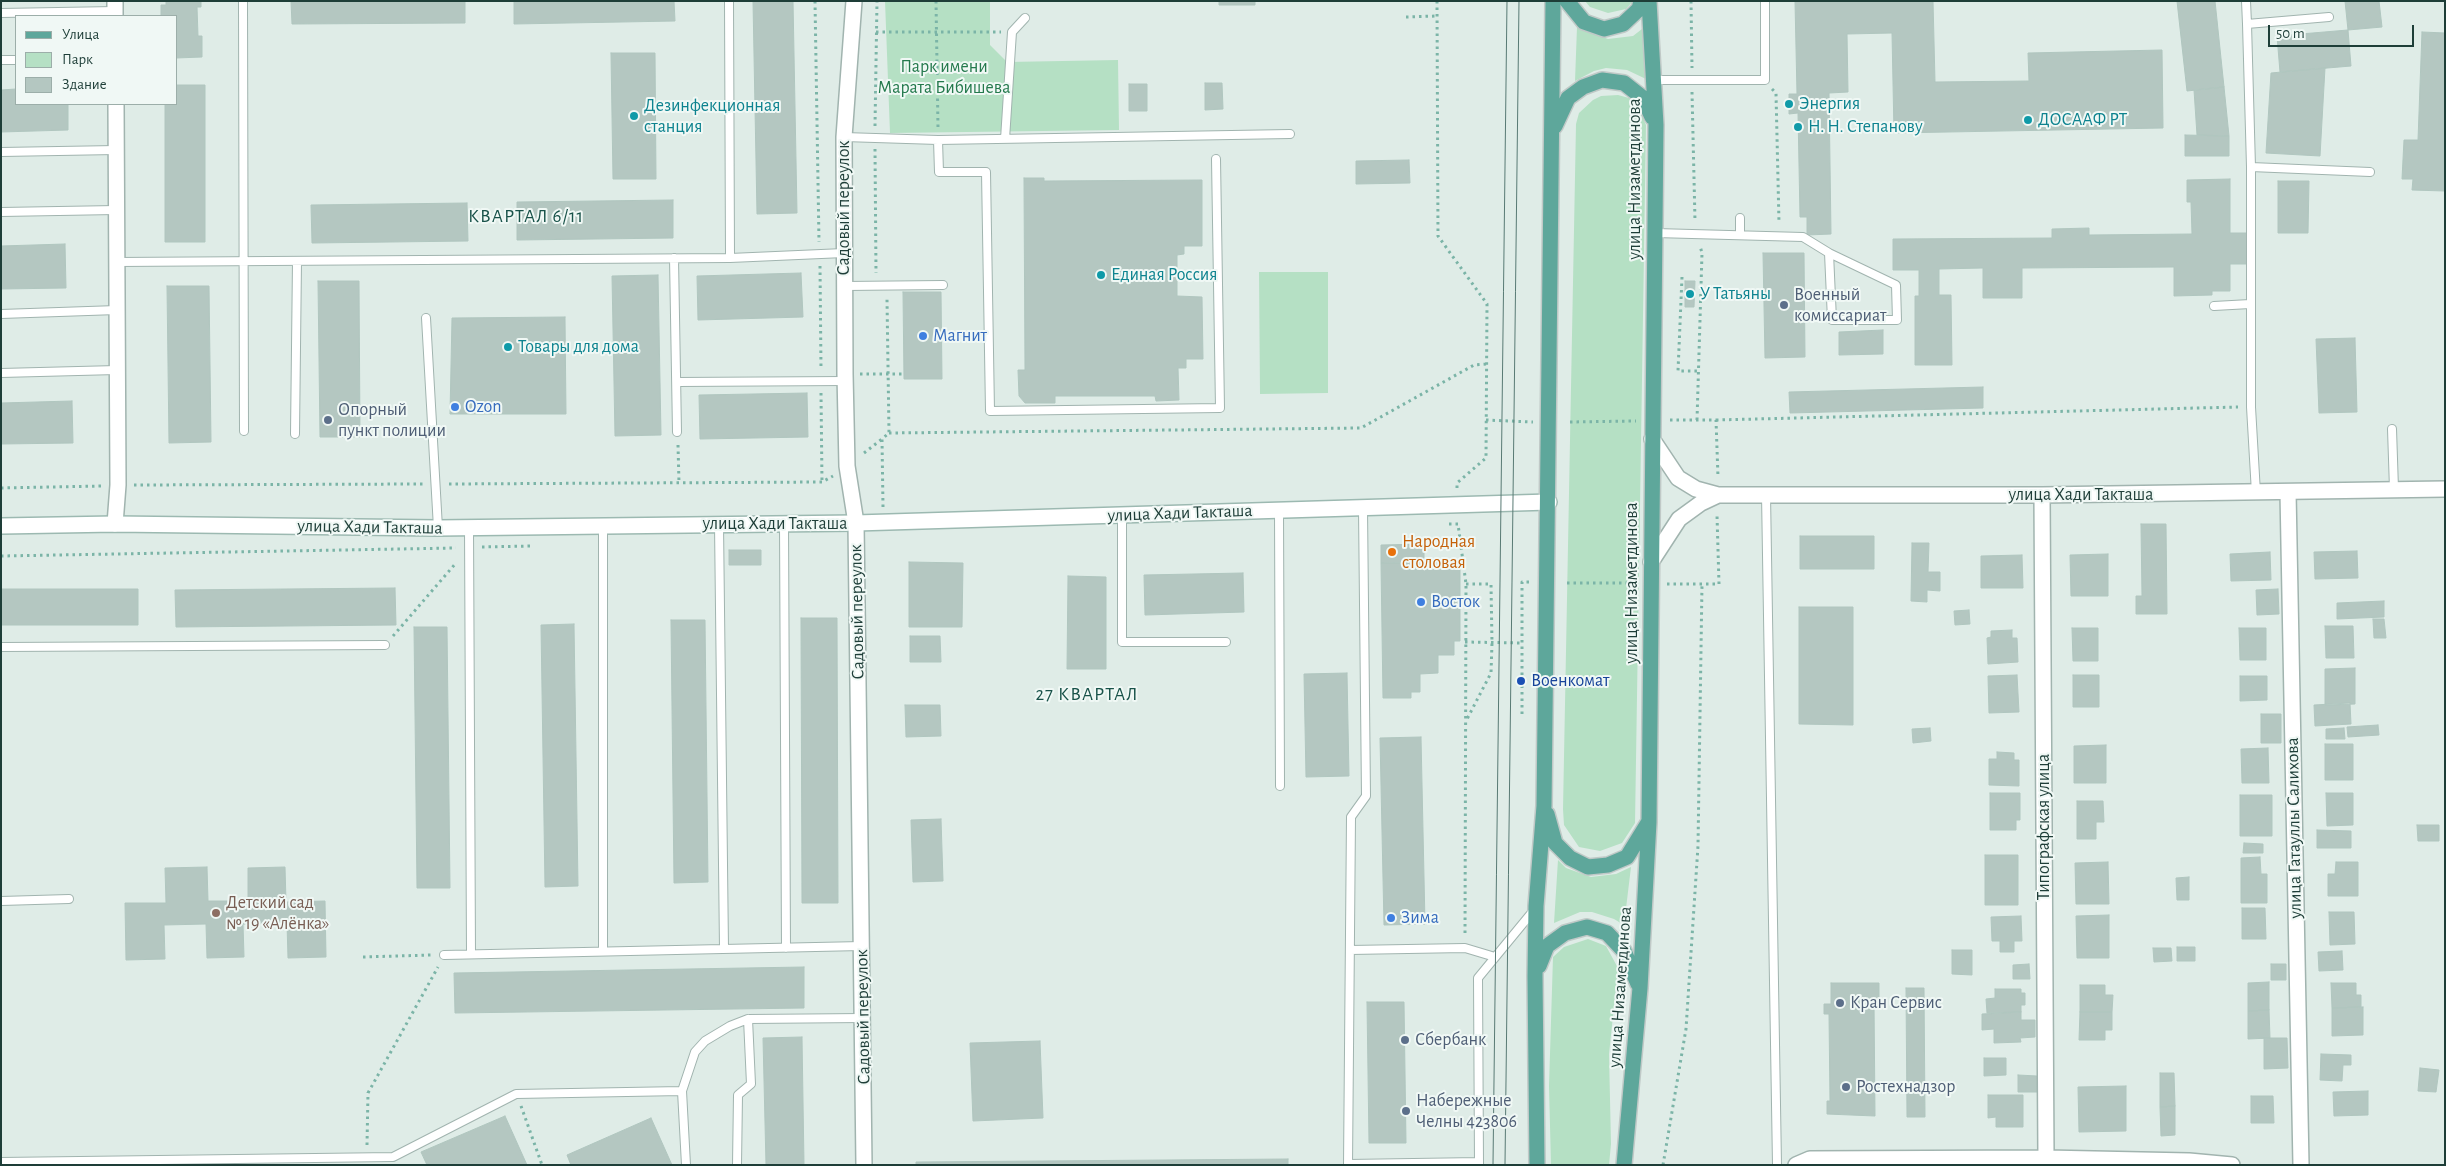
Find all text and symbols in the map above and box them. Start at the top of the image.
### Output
legend [15,15,178,105]
scale bar [2271,15,2417,47]
text: 50 m [2276,26,2305,41]
text: Улица [62,27,99,42]
text: Парк [62,52,93,67]
park label: Парк имени Марата Бибишева [878,56,1010,98]
text: Здание [62,77,107,92]
place label: Энергия [1799,93,1860,115]
place label: Дезинфекционная станция [644,95,780,138]
street label: улица Низаметдинова [1624,98,1646,260]
marker: Энергия [1783,98,1795,110]
place label: ДОСААФ РТ [2038,109,2127,131]
marker: Дезинфекционная станция [628,110,640,122]
marker: ДОСААФ РТ [2022,114,2034,126]
place label: Н. Н. Степанову [1808,116,1923,138]
marker: Н. Н. Степанову [1792,121,1804,133]
street label: Садовый переулок [833,140,855,276]
district label: КВАРТАЛ 6/11 [466,205,586,227]
place label: Единая Россия [1111,264,1217,286]
marker: Единая Россия [1095,269,1107,281]
place label: У Татьяны [1700,283,1771,305]
place label: Военный комиссариат [1794,284,1887,326]
marker: У Татьяны [1684,288,1696,300]
marker: Военный комиссариат [1778,299,1790,311]
place label: Магнит [933,325,987,347]
marker: Магнит [917,330,929,342]
place label: Товары для дома [518,336,639,358]
marker: Товары для дома [502,341,514,353]
place label: Ozon [465,396,502,418]
place label: Опорный пункт полиции [338,399,446,442]
marker: Ozon [449,401,461,413]
marker: Опорный пункт полиции [322,414,334,426]
street label: улица Хади Такташа [2008,484,2154,506]
street label: улица Хади Такташа [1107,500,1253,526]
street label: улица Низаметдинова [1621,502,1643,664]
street label: улица Хади Такташа [702,513,848,535]
street label: улица Хади Такташа [297,515,443,539]
place label: Народная столовая [1402,531,1475,574]
street label: Садовый переулок [845,544,869,680]
marker: Народная столовая [1386,546,1398,558]
place label: Восток [1431,591,1480,613]
marker: Восток [1415,596,1427,608]
place label: Военкомат [1531,670,1609,692]
marker: Военкомат [1515,675,1527,687]
district label: 27 КВАРТАЛ [1034,683,1140,705]
street label: улица Гатауллы Салихова [2282,737,2306,919]
street label: Типографская улица [2033,754,2055,900]
place label: Детский сад № 19 «Алёнка» [226,892,329,934]
street label: улица Низаметдинова [1604,906,1636,1068]
marker: Детский сад № 19 «Алёнка» [210,907,222,919]
place label: Зима [1401,907,1439,929]
marker: Зима [1385,912,1397,924]
street label: Садовый переулок [851,949,875,1085]
place label: Кран Сервис [1850,992,1942,1014]
marker: Кран Сервис [1834,997,1846,1009]
place label: Сбербанк [1415,1029,1486,1051]
marker: Сбербанк [1399,1034,1411,1046]
place label: Ростехнадзор [1856,1076,1955,1098]
marker: Ростехнадзор [1840,1081,1852,1093]
place label: Набережные Челны 423806 [1416,1090,1517,1132]
marker: Набережные Челны 423806 [1400,1105,1412,1117]

